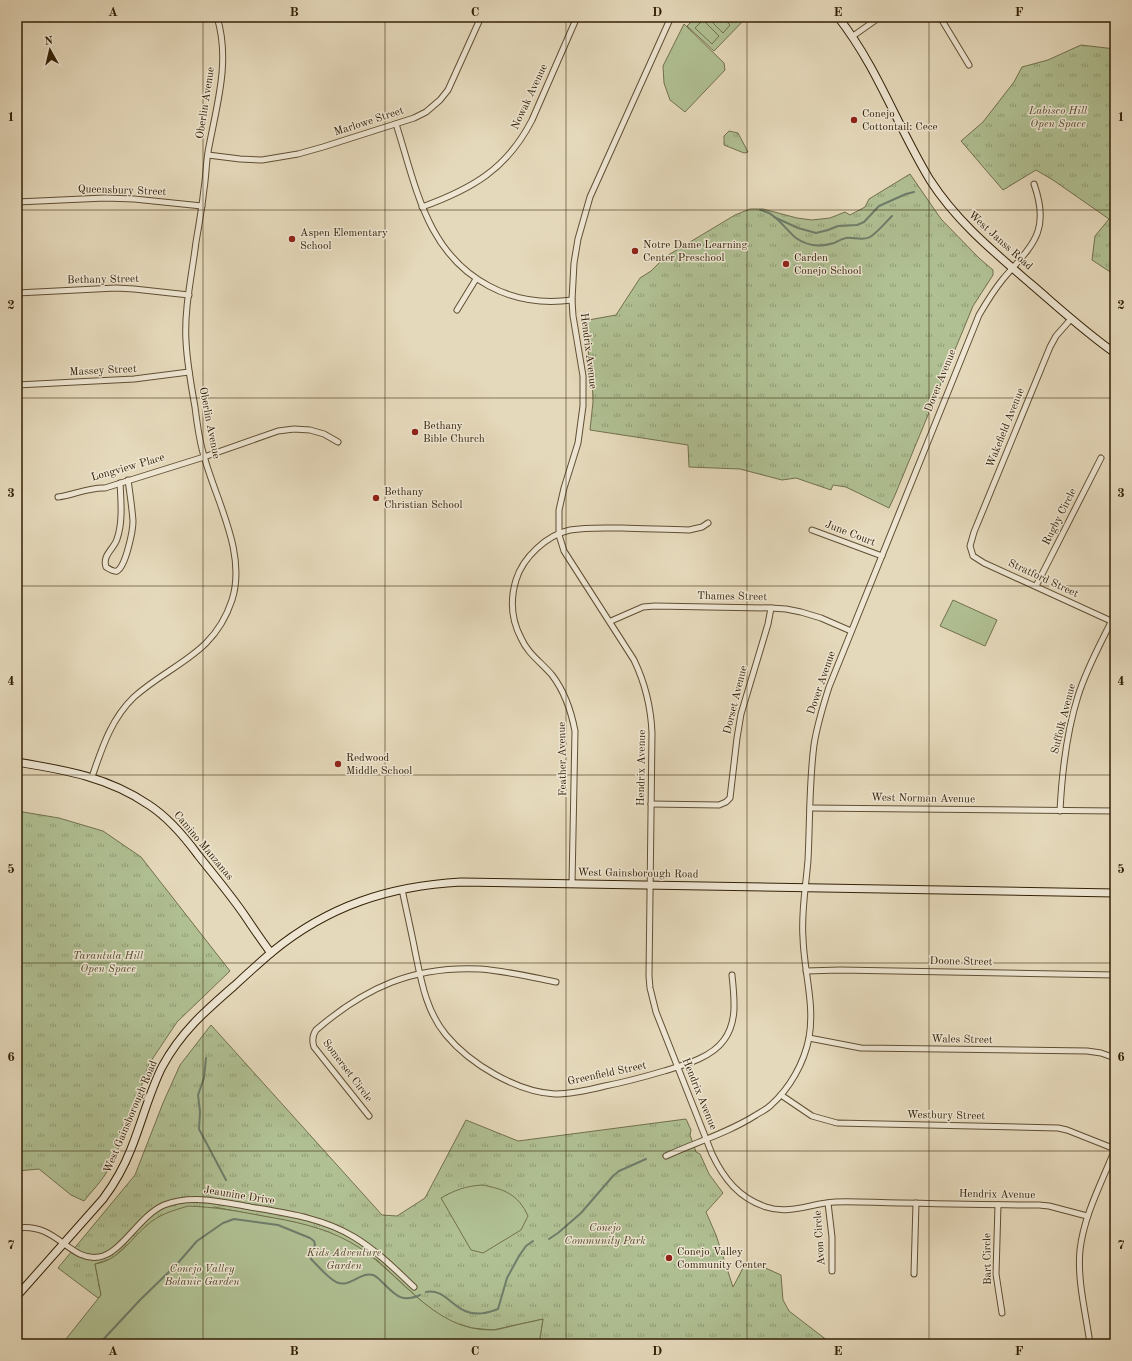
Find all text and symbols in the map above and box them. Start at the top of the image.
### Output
text: A [108,6,118,19]
text: B [289,6,299,19]
text: C [471,6,479,19]
text: D [652,6,662,19]
text: E [834,6,843,19]
text: F [1015,6,1024,19]
north arrow [30,30,70,70]
text: N [44,35,54,48]
street label: Nowak Avenue [510,62,550,132]
street label: Oberlin Avenue [195,66,217,140]
street label: Marlowe Street [333,105,405,138]
park label: Labisco Hill Open Space [1028,106,1088,130]
place label: Conejo Cottontail: Cece [862,109,938,133]
text: 1 [7,111,15,124]
text: 1 [1117,111,1125,124]
marker: Conejo Cottontail: Cece [849,115,859,125]
street label: Queensbury Street [78,184,167,198]
street label: West Janss Road [966,210,1034,273]
place label: Aspen Elementary School [300,228,388,252]
marker: Aspen Elementary School [287,234,297,244]
place label: Notre Dame Learning Center Preschool [643,240,748,264]
marker: Notre Dame Learning Center Preschool [630,246,640,256]
place label: Carden Conejo School [794,253,861,277]
marker: Carden Conejo School [781,259,791,269]
street label: Bethany Street [67,274,139,286]
text: 2 [7,299,15,312]
text: 2 [1117,299,1125,312]
street label: Hendrix Avenue [578,312,598,390]
street label: Dover Avenue [923,348,959,414]
street label: Massey Street [69,364,137,378]
street label: Oberlin Avenue [197,386,221,460]
street label: Wakefield Avenue [985,387,1027,469]
place label: Bethany Bible Church [423,421,485,445]
marker: Bethany Bible Church [410,427,420,437]
street label: Longview Place [90,452,166,484]
text: 3 [7,487,15,500]
place label: Bethany Christian School [384,487,462,511]
street label: Rugby Circle [1041,487,1079,547]
text: 3 [1117,487,1125,500]
marker: Bethany Christian School [371,493,381,503]
street label: June Court [823,519,877,549]
street label: Stratford Street [1006,558,1080,600]
street label: Thames Street [697,591,767,603]
street label: Dover Avenue [806,650,838,716]
street label: Dorset Avenue [722,665,750,735]
text: 4 [7,675,15,688]
text: 4 [1117,675,1125,688]
street label: Suffolk Avenue [1050,683,1078,755]
street label: Feather Avenue [557,722,569,796]
street label: Hendrix Avenue [636,730,648,806]
place label: Redwood Middle School [346,753,412,777]
marker: Redwood Middle School [333,759,343,769]
street label: West Norman Avenue [871,793,975,805]
street label: Camino Manzanas [171,810,235,883]
text: 5 [7,863,15,876]
text: 5 [1117,863,1125,876]
street label: West Gainsborough Road [577,867,699,881]
park label: Tarantula Hill Open Space [73,951,144,975]
street label: Doone Street [930,956,993,968]
street label: Wales Street [931,1034,993,1046]
street label: Somerset Circle [320,1038,374,1104]
text: 6 [7,1051,15,1064]
text: 6 [1117,1051,1125,1064]
street label: Hendrix Avenue [680,1056,718,1132]
street label: West Gainsborough Road [102,1059,160,1175]
street label: Greenfield Street [567,1060,648,1088]
street label: Westbury Street [907,1110,985,1122]
street label: Jeaunine Drive [203,1185,275,1207]
street label: Hendrix Avenue [959,1189,1035,1201]
street label: Avon Circle [813,1210,827,1266]
park label: Conejo Community Park [564,1223,646,1247]
street label: Bart Circle [982,1233,994,1285]
text: 7 [7,1239,15,1252]
text: 7 [1117,1239,1125,1252]
place label: Conejo Valley Community Center [677,1247,767,1271]
park label: Kids Adventure Garden [306,1248,382,1272]
marker: Conejo Valley Community Center [664,1253,674,1263]
park label: Conejo Valley Botanic Garden [163,1264,240,1288]
text: A [108,1345,118,1358]
text: B [289,1345,299,1358]
text: C [471,1345,479,1358]
text: D [652,1345,662,1358]
text: E [834,1345,843,1358]
text: F [1015,1345,1024,1358]

